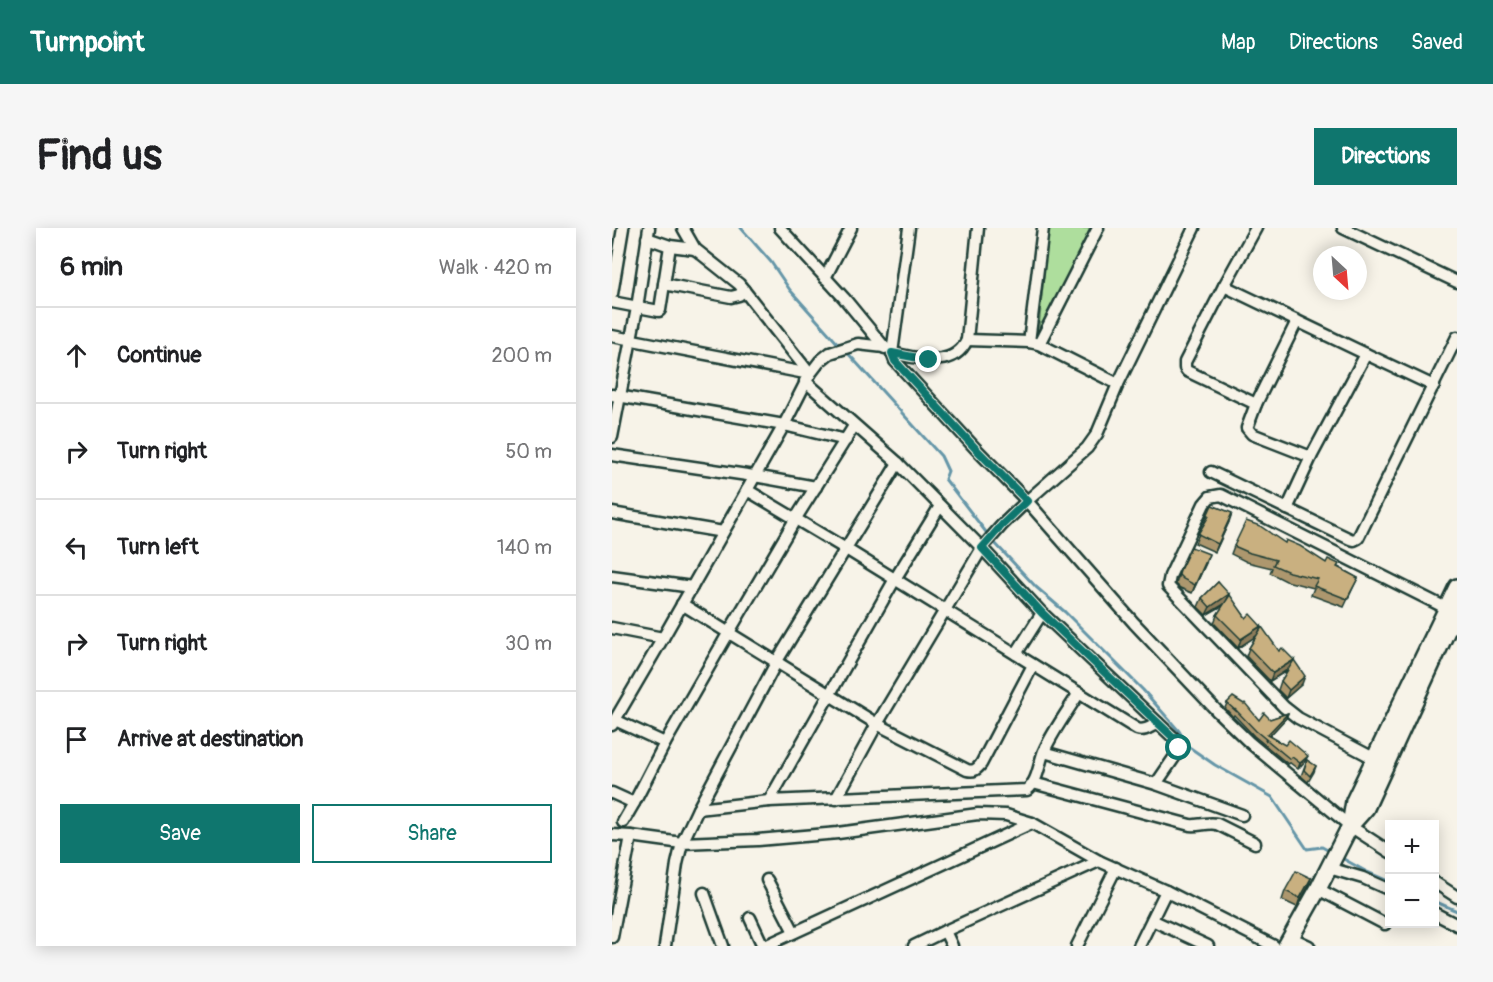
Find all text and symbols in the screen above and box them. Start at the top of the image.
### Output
text: Turnpoint [30,25,144,60]
text: Map [1221,29,1256,56]
text: Directions [1289,29,1378,56]
text: Saved [1411,29,1463,56]
button: Directions [1314,128,1457,185]
text: Find us [36,130,162,182]
north arrow [1313,246,1367,300]
text: 6 min [60,251,123,283]
text: Walk · 420 m [439,255,552,280]
icon: ahead [60,339,93,372]
text: Continue [117,341,201,369]
text: 200 m [491,343,552,368]
route end [915,346,941,372]
icon: right [60,435,93,468]
text: Turn right [117,437,207,465]
text: 50 m [505,439,552,464]
icon: left [60,531,93,564]
text: Turn left [117,533,199,561]
text: 140 m [497,535,552,560]
icon: right [60,627,93,660]
text: Turn right [117,629,207,657]
text: 30 m [505,631,552,656]
icon: arrive [60,723,93,756]
text: Arrive at destination [117,725,303,753]
route start [1165,734,1191,760]
button: Save [60,804,300,863]
button: Share [312,804,552,863]
map controls [1385,820,1439,928]
button: + [1385,820,1439,874]
button: − [1385,874,1439,928]

